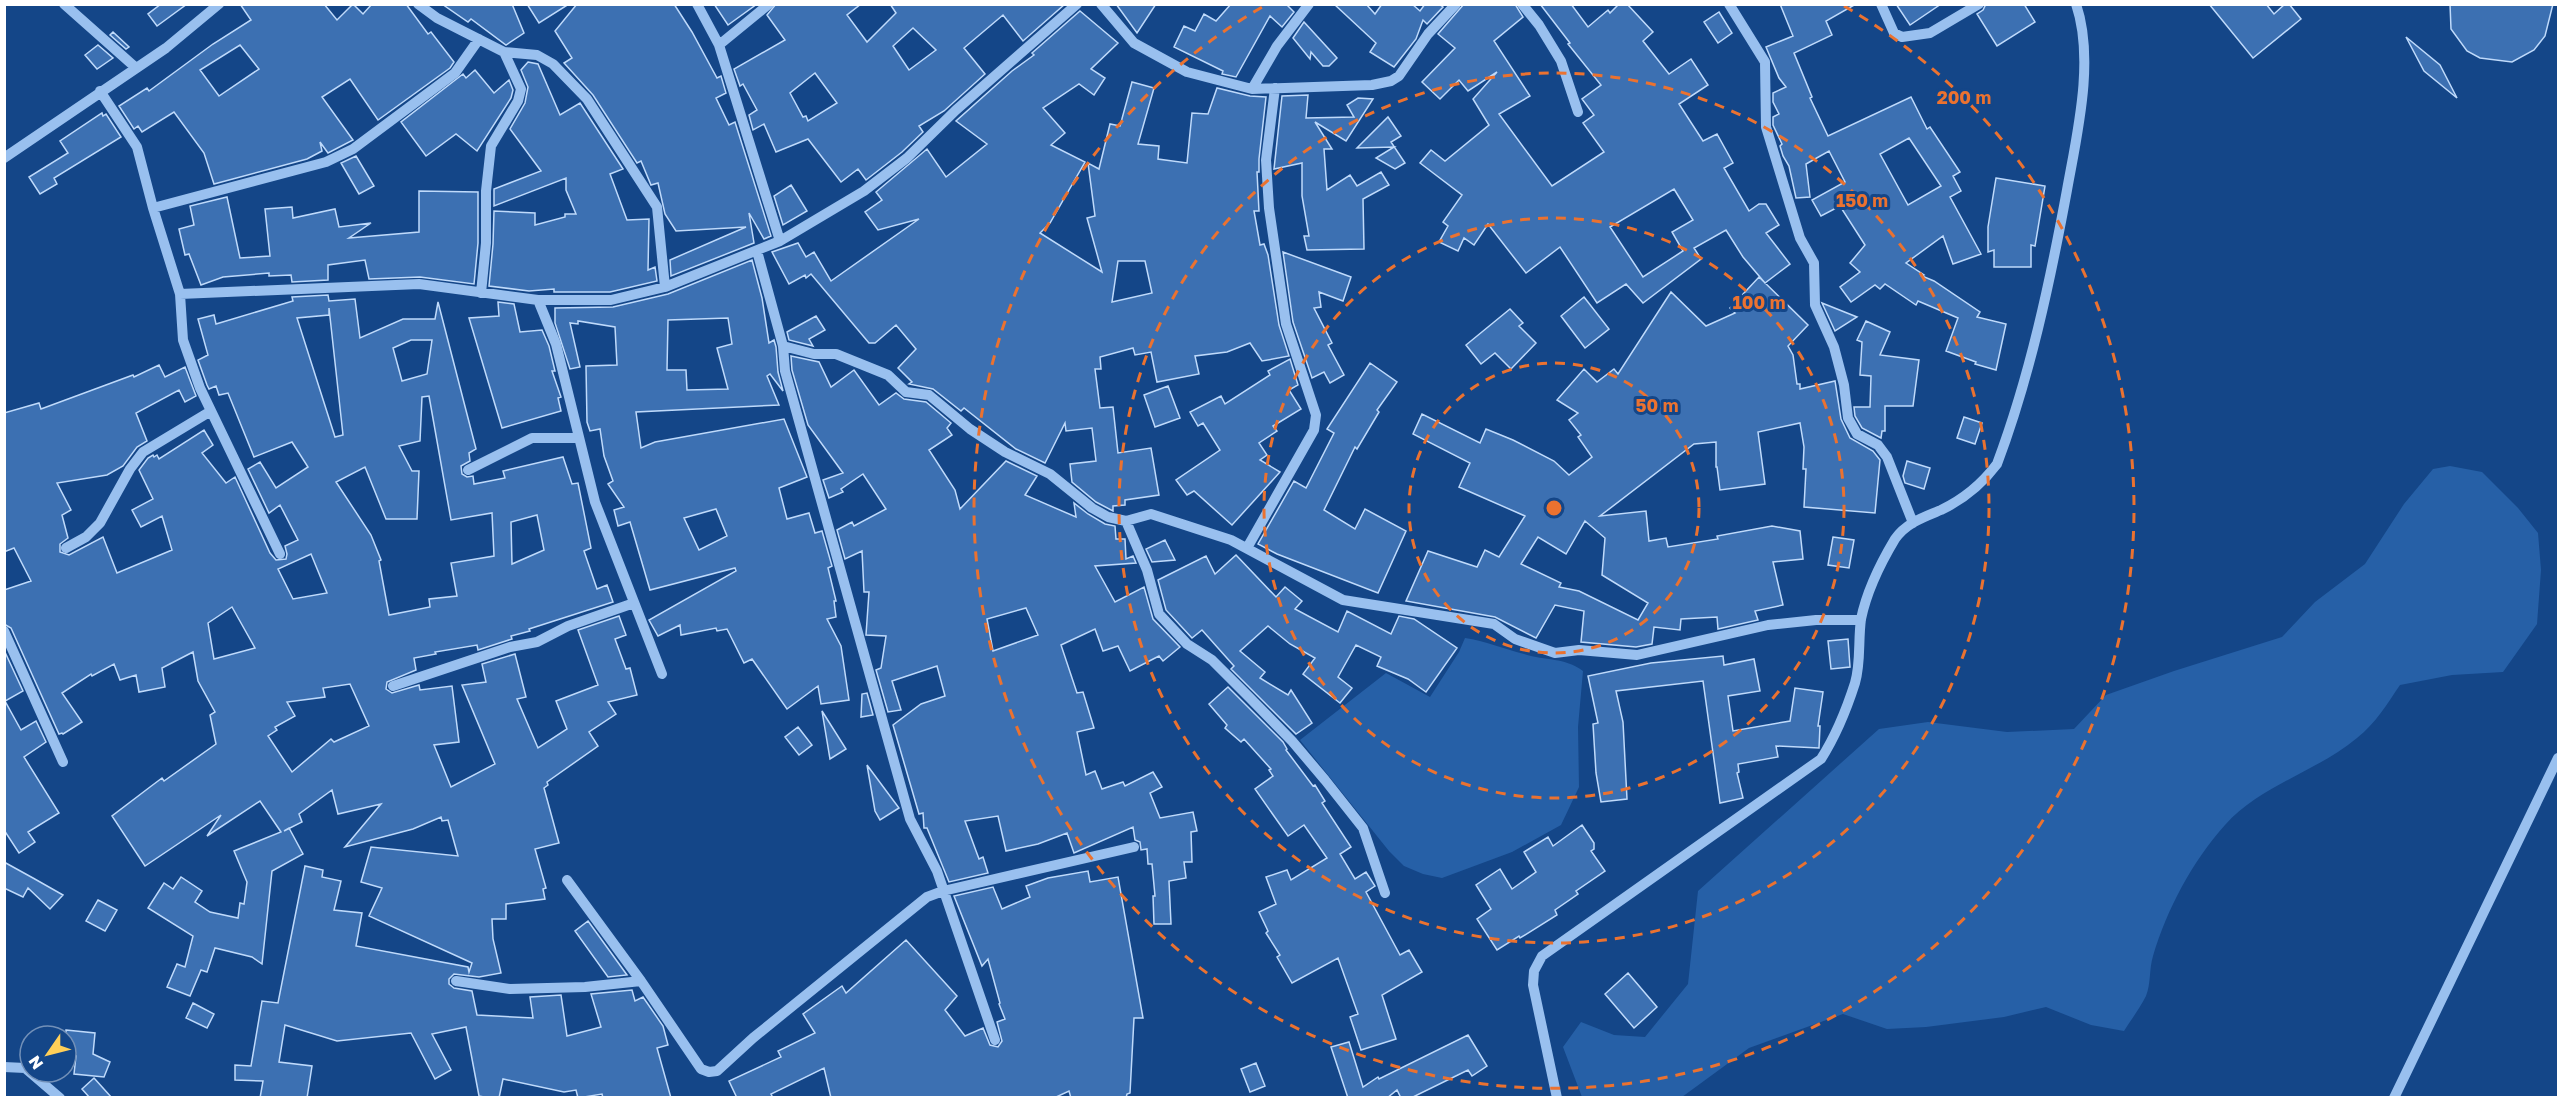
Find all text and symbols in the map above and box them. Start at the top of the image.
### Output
text: 200 m [1937,86,1991,108]
text: 150 m [1836,189,1888,211]
text: 100 m [1733,291,1785,313]
text: 50 m [1636,394,1678,416]
centre of rings [1544,498,1564,518]
north arrow [18,1024,78,1084]
text: N [24,1052,47,1073]

